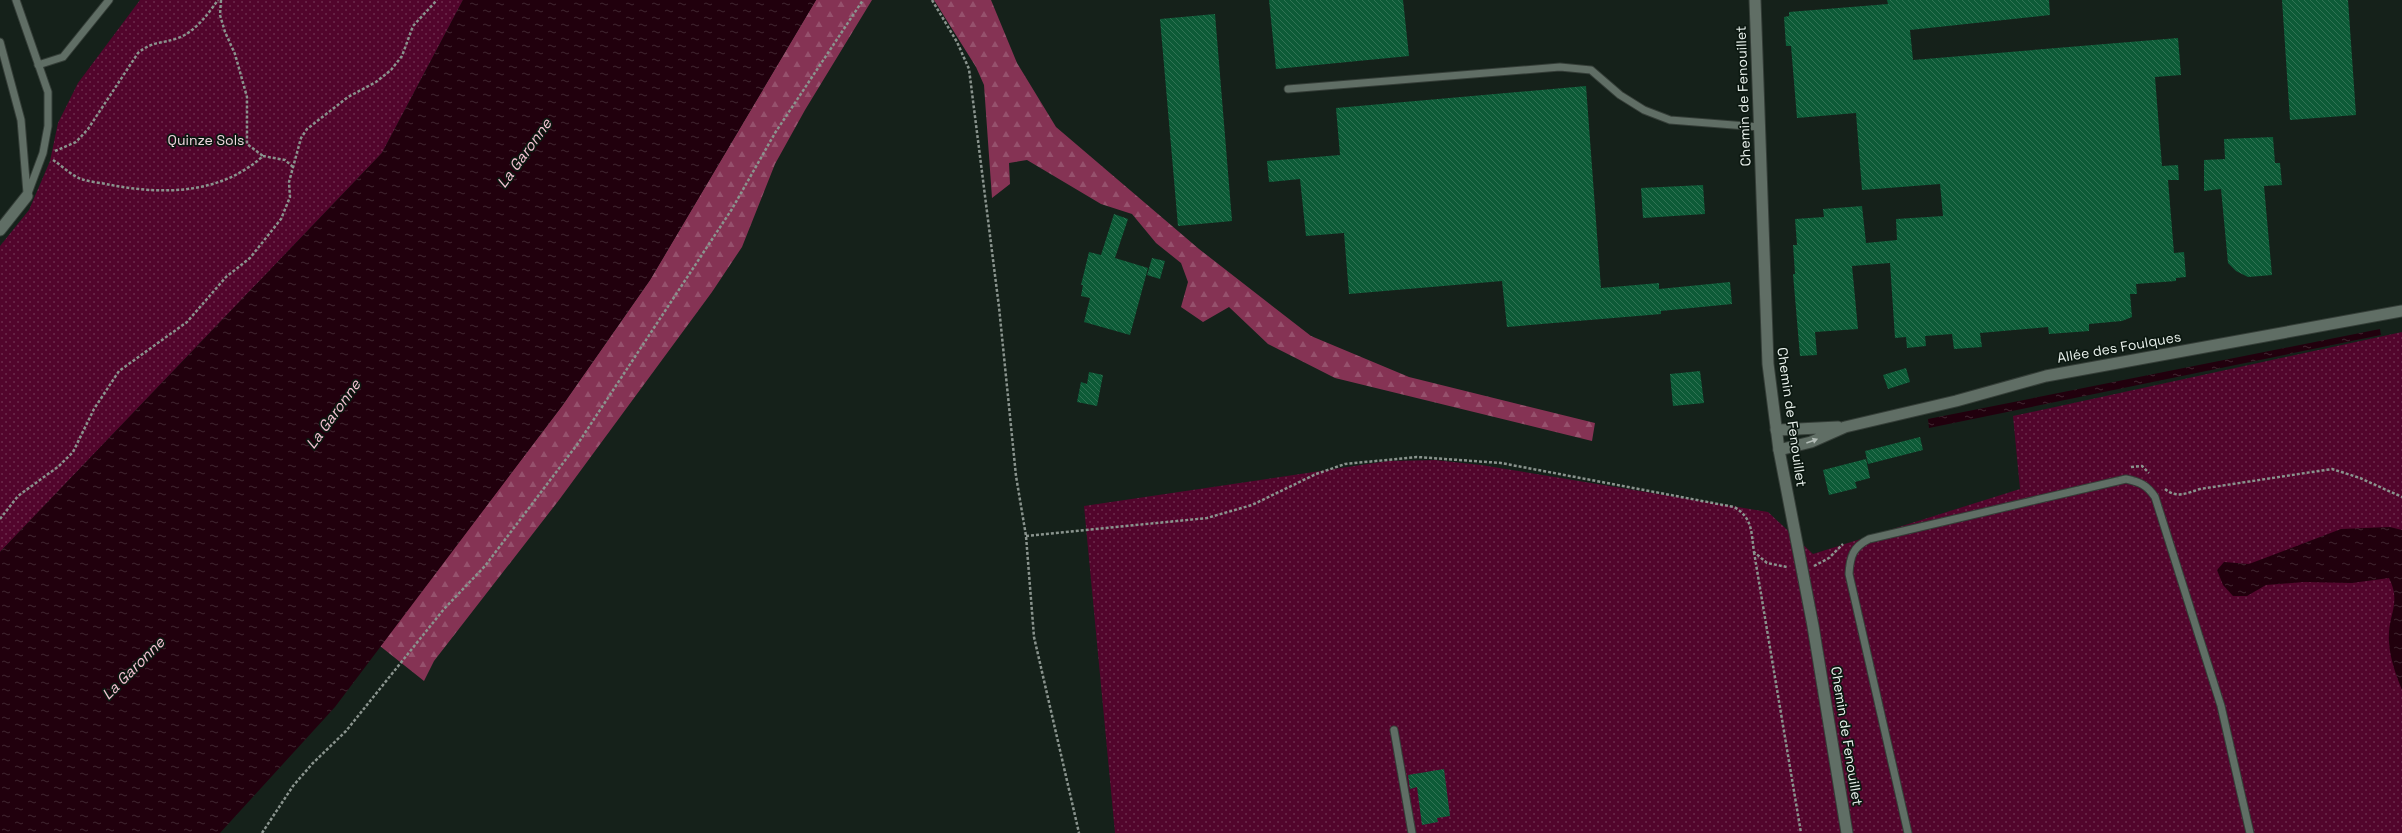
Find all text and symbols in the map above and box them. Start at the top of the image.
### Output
street label: Chemin de Fenouillet [1732,25,1754,167]
water label: La Garonne [492,114,556,191]
park label: Quinze Sols [168,131,244,149]
street label: Allée des Foulques [2056,327,2182,367]
street label: Chemin de Fenouillet [1773,346,1811,488]
water label: La Garonne [301,375,365,452]
one-way arrow [1807,437,1819,443]
water label: La Garonne [98,632,169,703]
street label: Chemin de Fenouillet [1827,665,1867,807]

